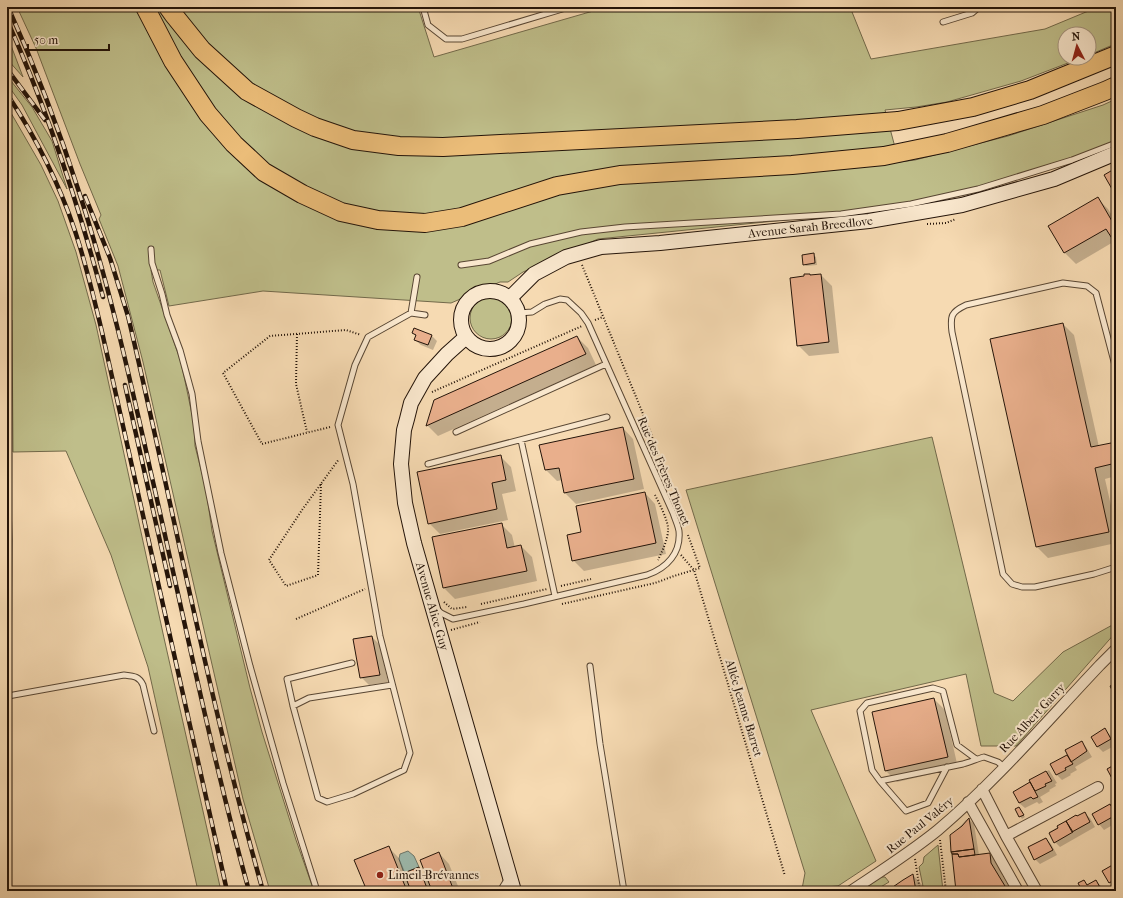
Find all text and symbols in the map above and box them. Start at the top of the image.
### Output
scale bar [28,26,109,52]
north arrow [1057,26,1097,66]
text: N [1071,30,1081,43]
text: 50 m [34,33,58,47]
street label: Avenue Sarah Breedlove [746,213,874,241]
street label: Rue des Frères Thonet [635,415,694,528]
street label: Avenue Alice Guy [413,560,452,653]
street label: Allée Jeanne Barret [722,657,766,759]
street label: Rue Albert Garry [996,680,1068,756]
street label: Rue Paul Valéry [884,793,957,856]
place label: Limeil-Brévannes [388,868,480,882]
marker: Limeil-Brévannes [375,870,385,880]

